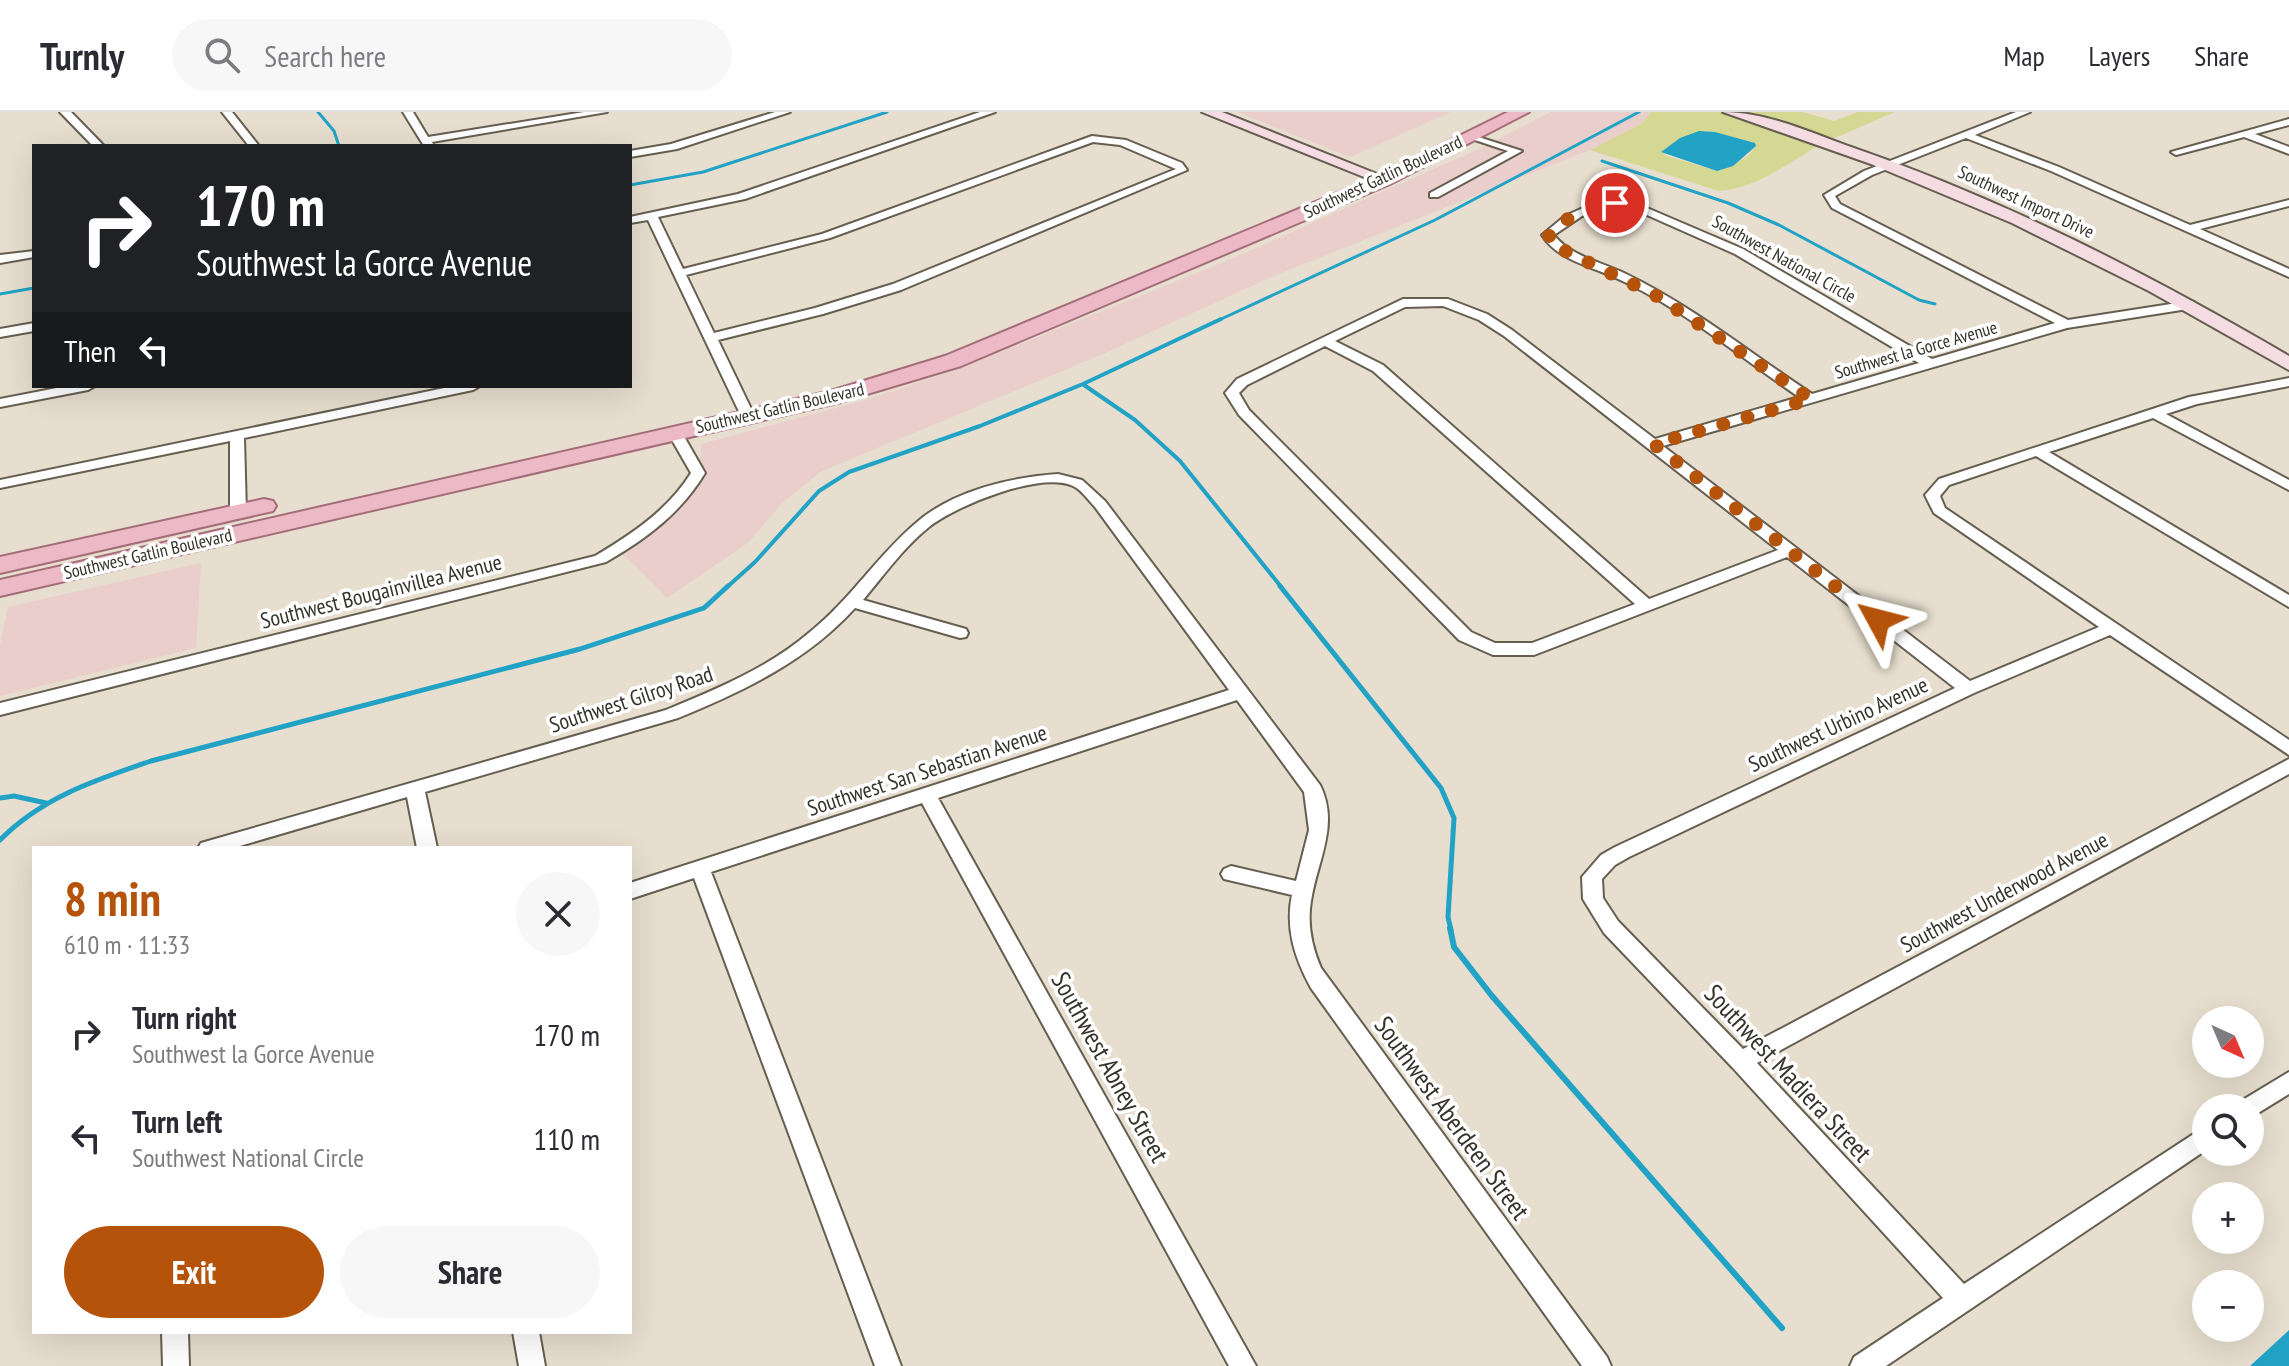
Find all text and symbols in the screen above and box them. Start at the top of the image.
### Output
search box [172,19,732,91]
text: Turnly [40,31,124,80]
icon: search [200,33,244,77]
text: Search here [264,36,386,75]
text: Map [2003,37,2045,74]
text: Layers [2089,37,2150,74]
text: Share [2194,37,2249,74]
street label: Southwest Gatlin Boulevard [1300,130,1466,223]
street label: Southwest Import Drive [1955,160,2098,243]
text: 170 m [196,169,325,241]
pin [1581,169,1649,237]
icon: right [64,176,168,280]
icon: arrive [1593,181,1637,225]
street label: Southwest National Circle [1708,210,1860,308]
text: Southwest la Gorce Avenue [196,239,532,286]
street label: Southwest la Gorce Avenue [1832,315,2000,384]
icon: left [132,328,176,372]
text: Then [64,331,116,370]
street label: Southwest Gatlin Boulevard [693,377,866,438]
street label: Southwest Gatlin Boulevard [61,523,234,584]
street label: Southwest Bougainvillea Avenue [258,547,504,635]
position arrow [1836,578,1920,662]
street label: Southwest Gilroy Road [546,659,716,739]
street label: Southwest Urbino Avenue [1744,670,1932,778]
street label: Southwest San Sebastian Avenue [804,718,1050,822]
street label: Southwest Underwood Avenue [1895,825,2113,959]
text: 8 min [64,867,161,929]
button: close [516,872,600,956]
text: 610 m · 11:33 [64,928,190,961]
street label: Southwest Abney Street [1044,966,1176,1168]
street label: Southwest Madiera Street [1698,977,1879,1168]
text: Turn right [132,998,236,1037]
north arrow [2192,1006,2264,1078]
map controls [2192,1006,2264,1342]
street label: Southwest Aberdeen Street [1367,1009,1537,1226]
icon: right [64,1012,108,1056]
text: 170 m [534,1015,600,1054]
text: Southwest la Gorce Avenue [132,1037,375,1070]
button: search [2192,1094,2264,1166]
text: Turn left [132,1102,222,1141]
icon: left [64,1116,108,1160]
text: 110 m [534,1119,600,1158]
text: Southwest National Circle [132,1141,364,1174]
button: + [2192,1182,2264,1254]
button: Exit [64,1226,324,1318]
button: Share [340,1226,600,1318]
button: − [2192,1270,2264,1342]

